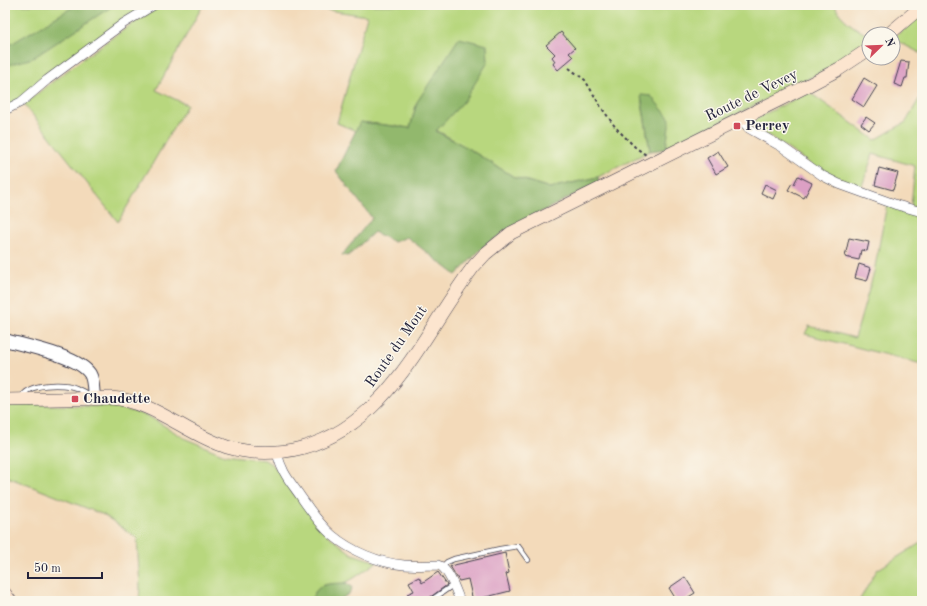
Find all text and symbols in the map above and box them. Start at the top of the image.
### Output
north arrow [861,26,901,66]
text: N [882,37,896,49]
street label: Route de Vevey [704,67,801,125]
place label: Perrey [745,119,790,134]
marker: Perrey [732,121,742,131]
street label: Route du Mont [363,303,431,391]
place label: Chaudette [83,392,150,407]
marker: Chaudette [70,394,80,404]
scale bar [28,554,102,580]
text: 50 m [34,562,61,575]

